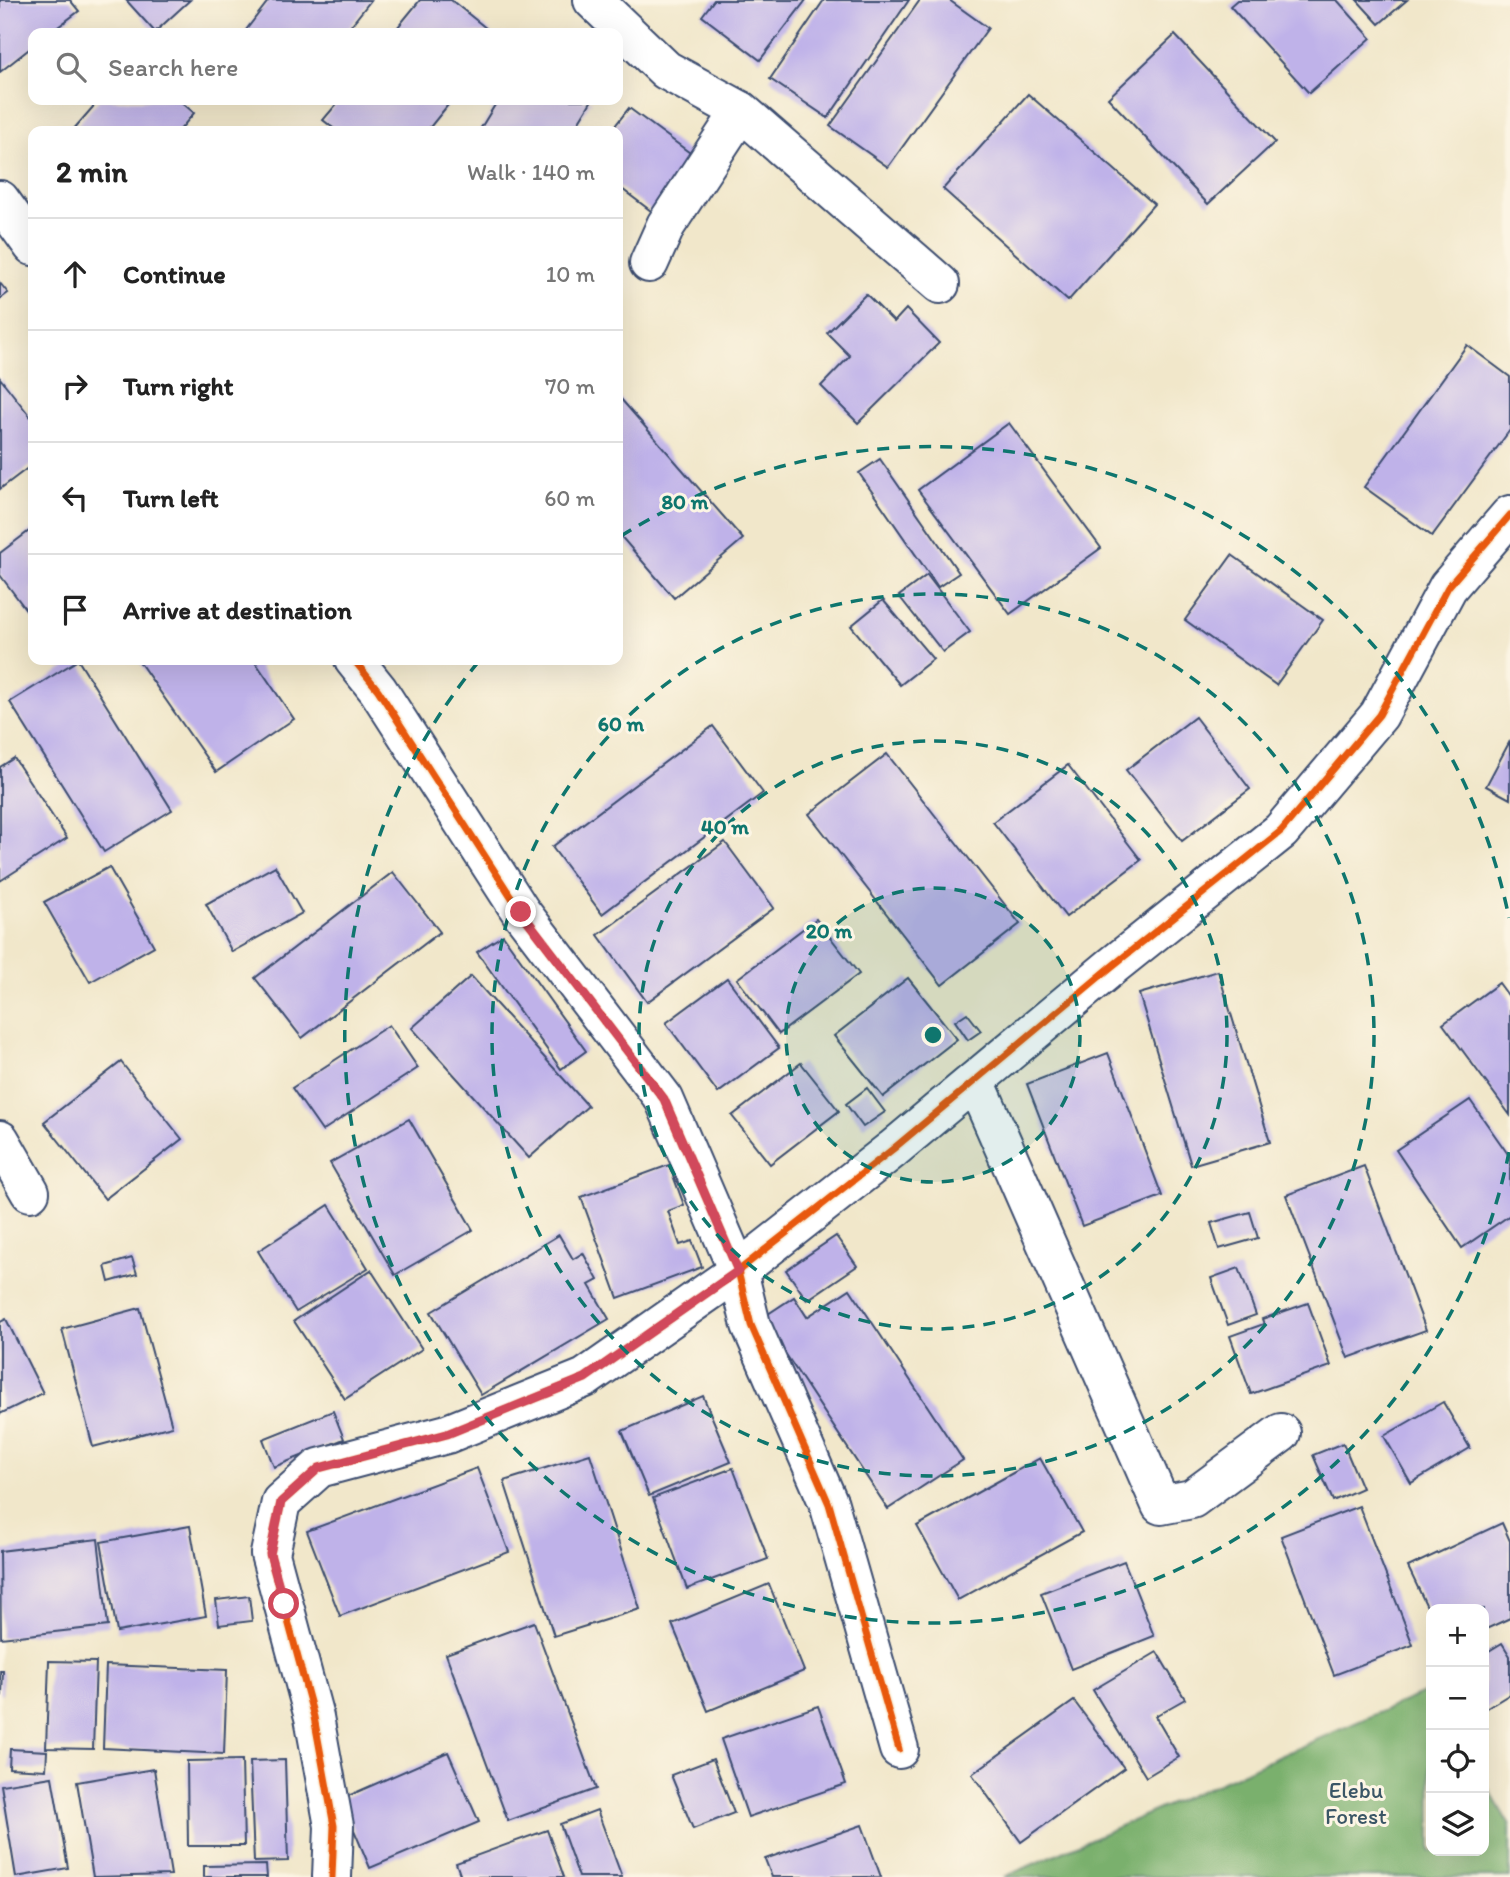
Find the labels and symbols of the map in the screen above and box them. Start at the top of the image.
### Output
text: 80 m [662,489,709,514]
text: 60 m [598,711,645,736]
text: 40 m [701,814,749,839]
route end [505,896,536,927]
text: 20 m [806,918,853,943]
centre of rings [921,1023,945,1047]
route start [268,1588,299,1619]
park label: Elebu Forest [1325,1776,1387,1830]

